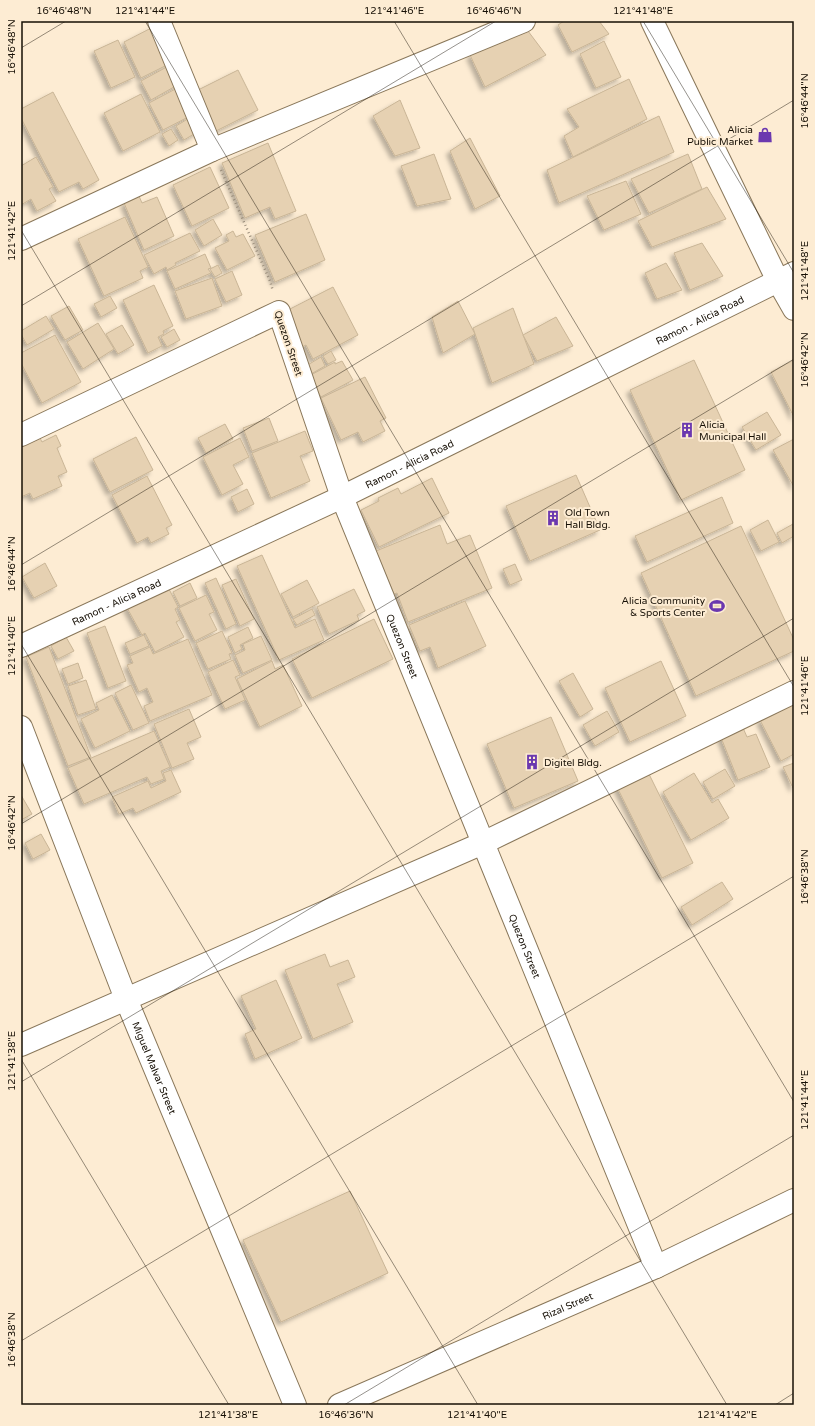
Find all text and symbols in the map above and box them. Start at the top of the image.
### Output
text: 16°46'48"N [36,5,92,17]
text: 121°41'44"E [115,5,175,17]
text: 121°41'46"E [364,5,424,17]
text: 16°46'46"N [466,5,522,17]
text: 121°41'48"E [613,5,673,17]
text: 16°46'48"N [6,19,18,75]
text: 16°46'44"N [799,73,811,129]
place label: Alicia Public Market [687,124,753,148]
shop icon: Alicia Public Market [756,126,774,144]
text: 121°41'42"E [6,201,18,261]
text: 121°41'48"E [799,241,811,301]
street label: Ramon - Alicia Road [654,294,746,348]
street label: Quezon Street [271,309,305,378]
text: 16°46'42"N [799,332,811,388]
place label: Alicia Municipal Hall [699,419,766,443]
building icon: Alicia Municipal Hall [678,421,696,439]
street label: Ramon - Alicia Road [364,438,456,491]
place label: Old Town Hall Bldg. [565,507,610,531]
building icon: Old Town Hall Bldg. [544,509,562,527]
text: 16°46'44"N [6,536,18,592]
street label: Ramon - Alicia Road [70,577,163,629]
place label: Alicia Community & Sports Center [622,595,706,619]
sports icon: Alicia Community & Sports Center [708,597,726,615]
street label: Quezon Street [383,612,420,680]
text: 121°41'40"E [6,616,18,676]
text: 121°41'46"E [799,656,811,716]
building icon: Digitel Bldg. [523,753,541,771]
place label: Digitel Bldg. [544,757,602,769]
text: 16°46'42"N [6,795,18,851]
text: 16°46'38"N [799,849,811,905]
street label: Quezon Street [506,912,543,980]
street label: Miguel Malvar Street [129,1020,178,1116]
text: 121°41'38"E [6,1031,18,1091]
text: 121°41'44"E [799,1070,811,1130]
street label: Rizal Street [541,1290,595,1323]
text: 16°46'38"N [6,1312,18,1368]
text: 121°41'38"E [198,1409,258,1421]
text: 16°46'36"N [318,1409,374,1421]
text: 121°41'40"E [447,1409,507,1421]
text: 121°41'42"E [697,1409,757,1421]

